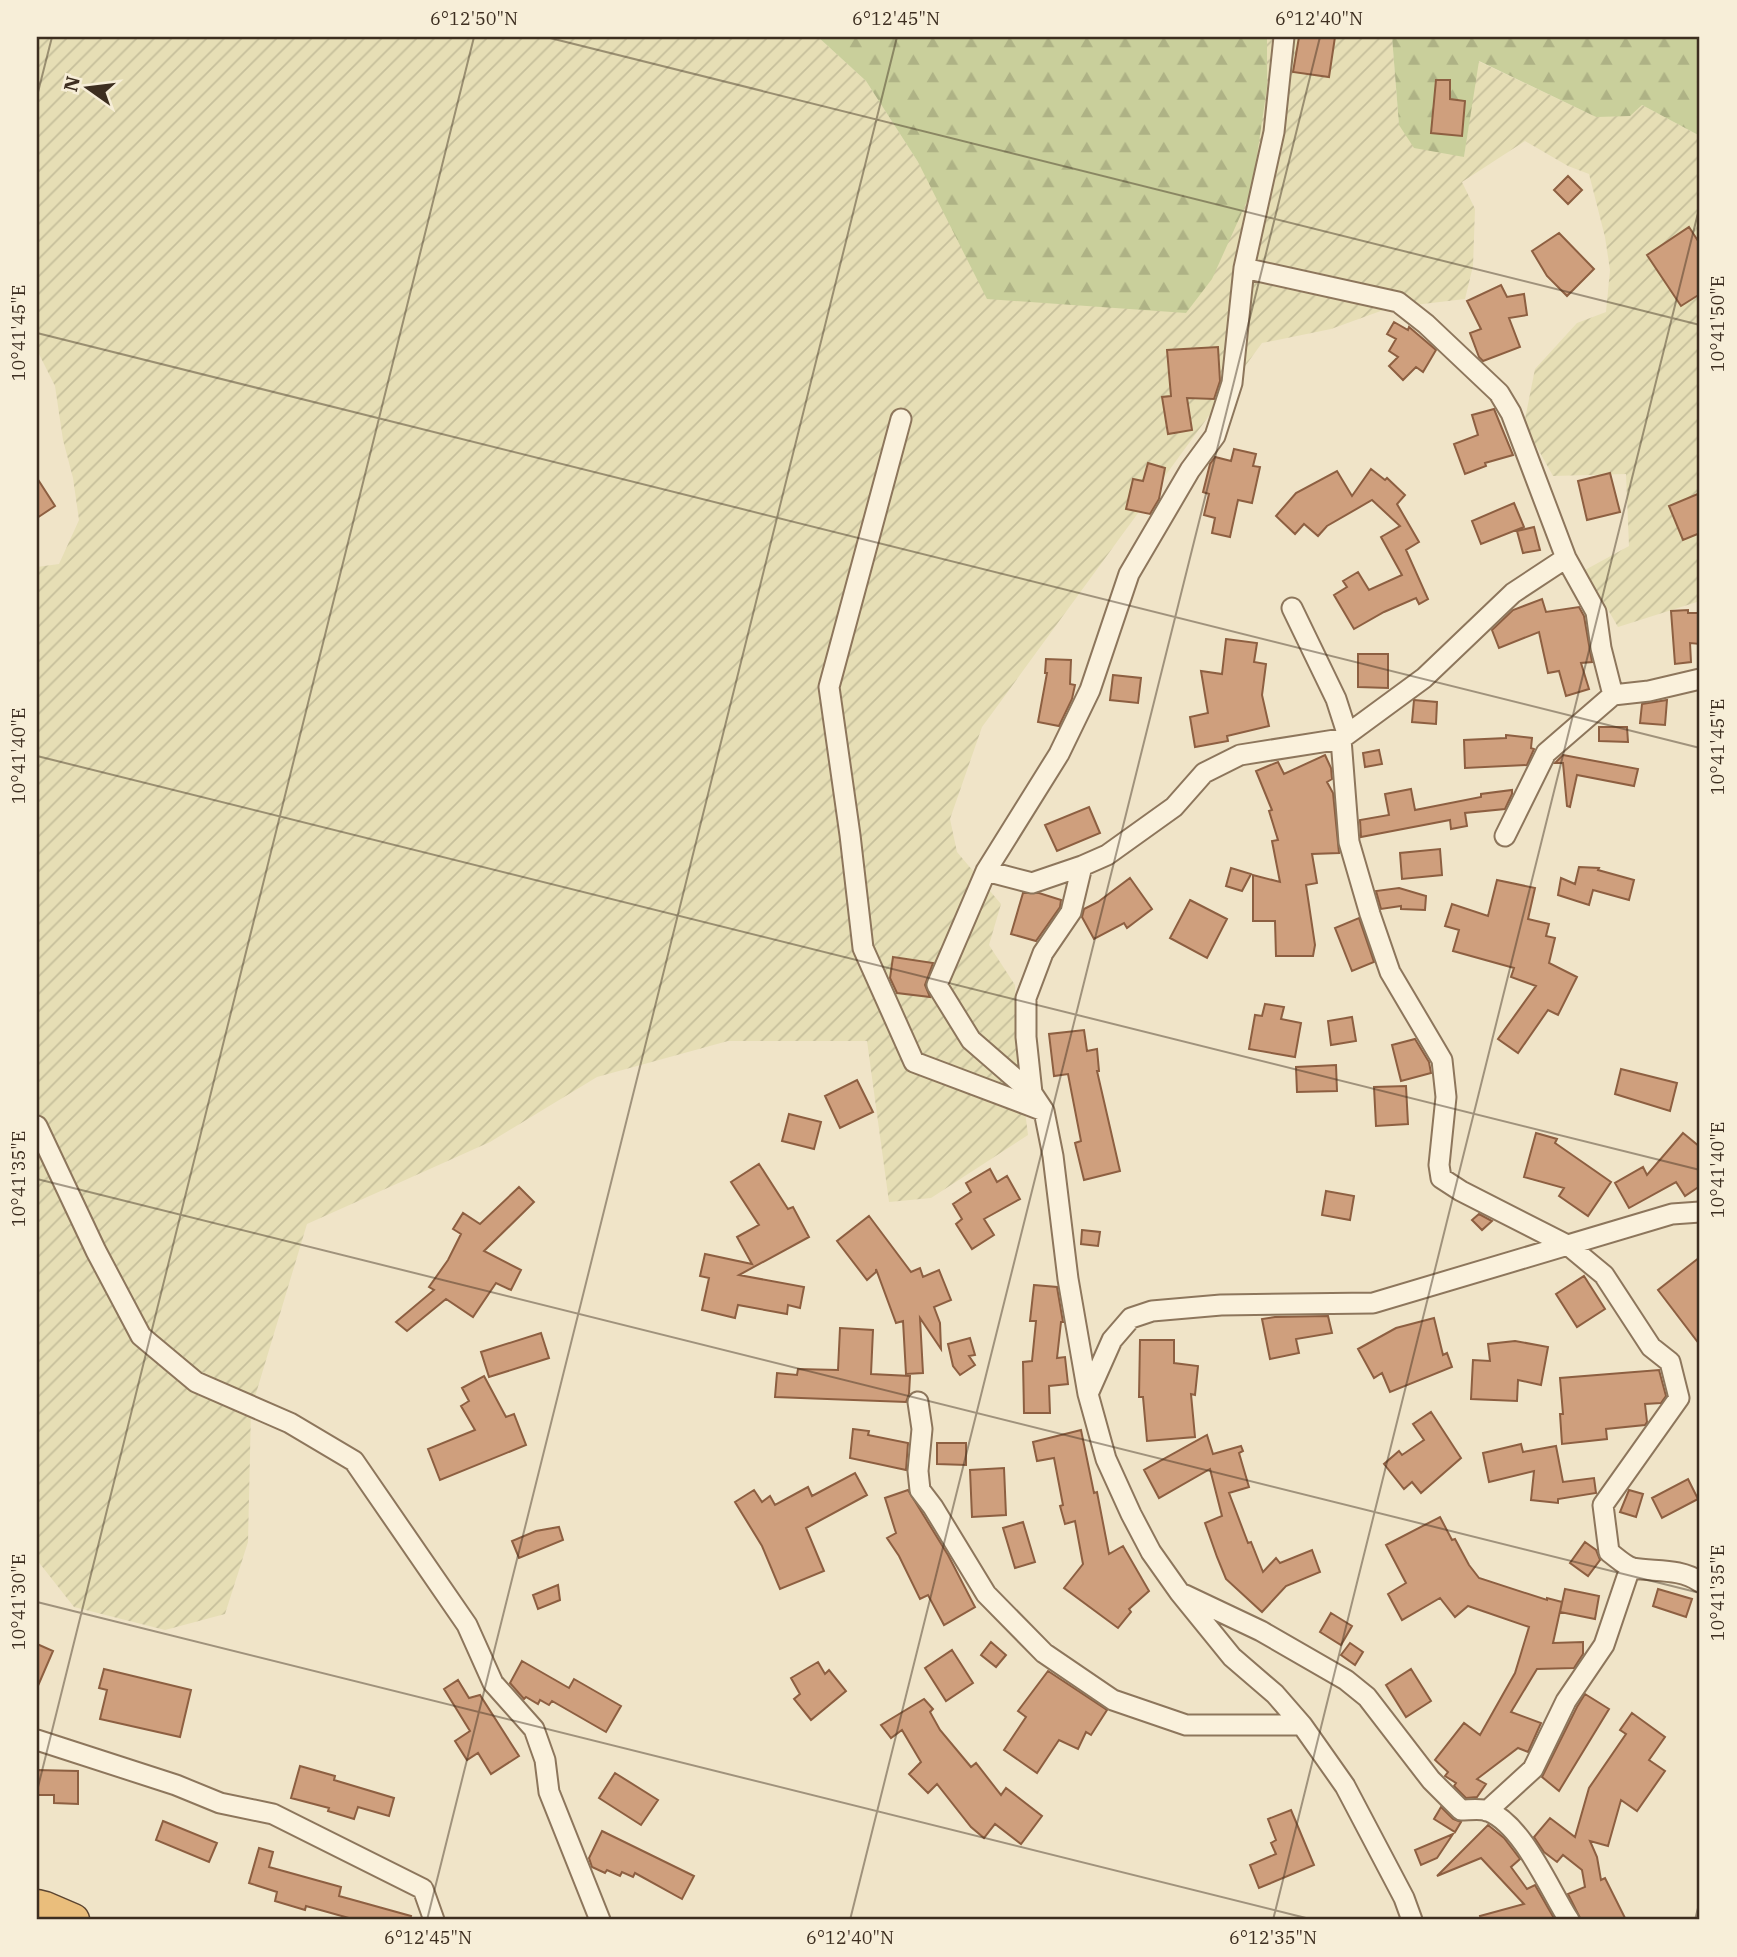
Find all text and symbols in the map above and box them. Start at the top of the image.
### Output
text: 6°12'50"N [430,7,518,30]
text: 6°12'45"N [852,7,940,30]
text: 6°12'40"N [1275,7,1363,30]
north arrow [52,52,122,122]
text: N [58,74,85,94]
text: 10°41'50"E [1706,276,1729,372]
text: 10°41'45"E [7,285,30,381]
text: 10°41'45"E [1706,699,1729,795]
text: 10°41'40"E [7,708,30,804]
text: 10°41'40"E [1706,1122,1729,1218]
text: 10°41'35"E [7,1131,30,1227]
text: 10°41'35"E [1706,1545,1729,1641]
text: 10°41'30"E [7,1554,30,1650]
text: 6°12'45"N [384,1926,472,1949]
text: 6°12'40"N [806,1926,894,1949]
text: 6°12'35"N [1229,1926,1317,1949]

